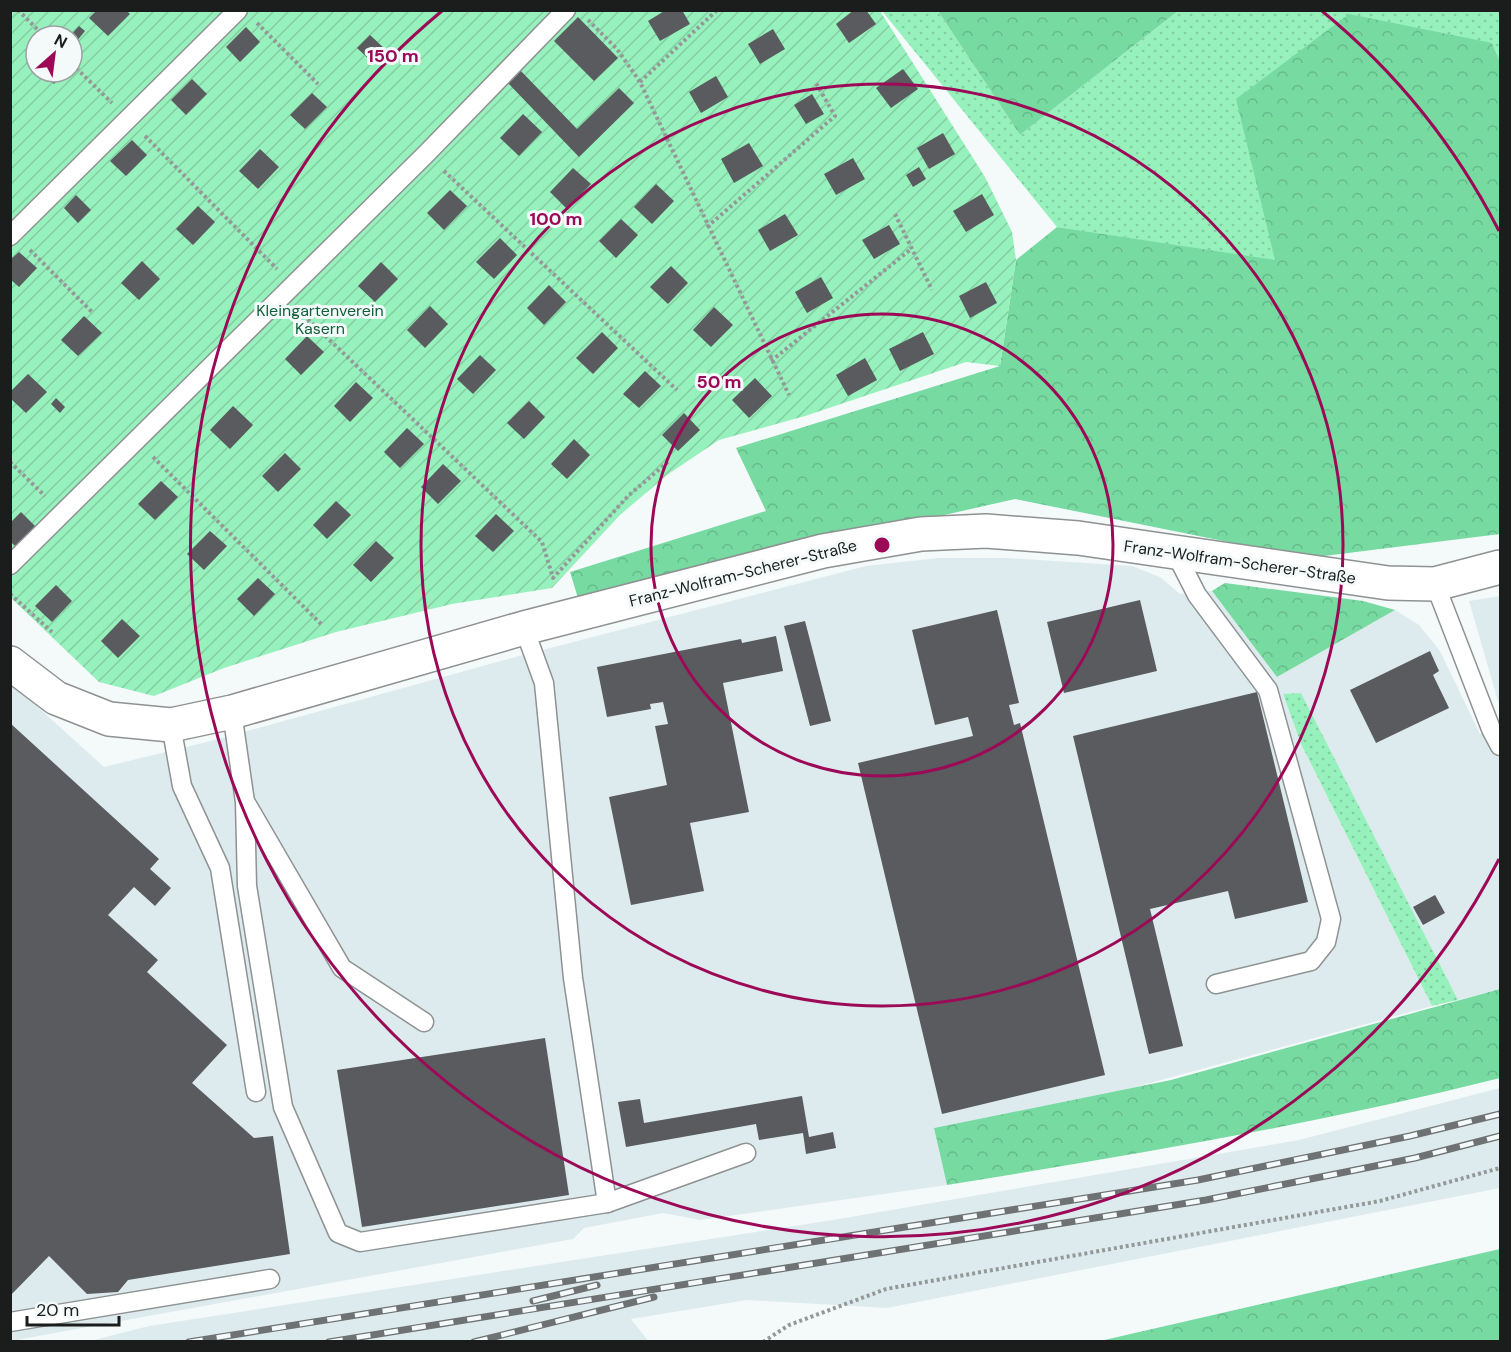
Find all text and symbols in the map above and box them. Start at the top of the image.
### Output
north arrow [24,24,84,84]
text: N [51,29,71,53]
text: 150 m [367,44,419,68]
text: 100 m [529,207,583,231]
park label: Kleingartenverein Kasern [256,300,384,339]
text: 50 m [696,370,742,394]
street label: Franz-Wolfram-Scherer-Straße [627,534,859,612]
centre of rings [872,535,892,555]
street label: Franz-Wolfram-Scherer-Straße [1123,535,1357,589]
scale bar [27,1289,118,1327]
text: 20 m [36,1298,79,1322]

